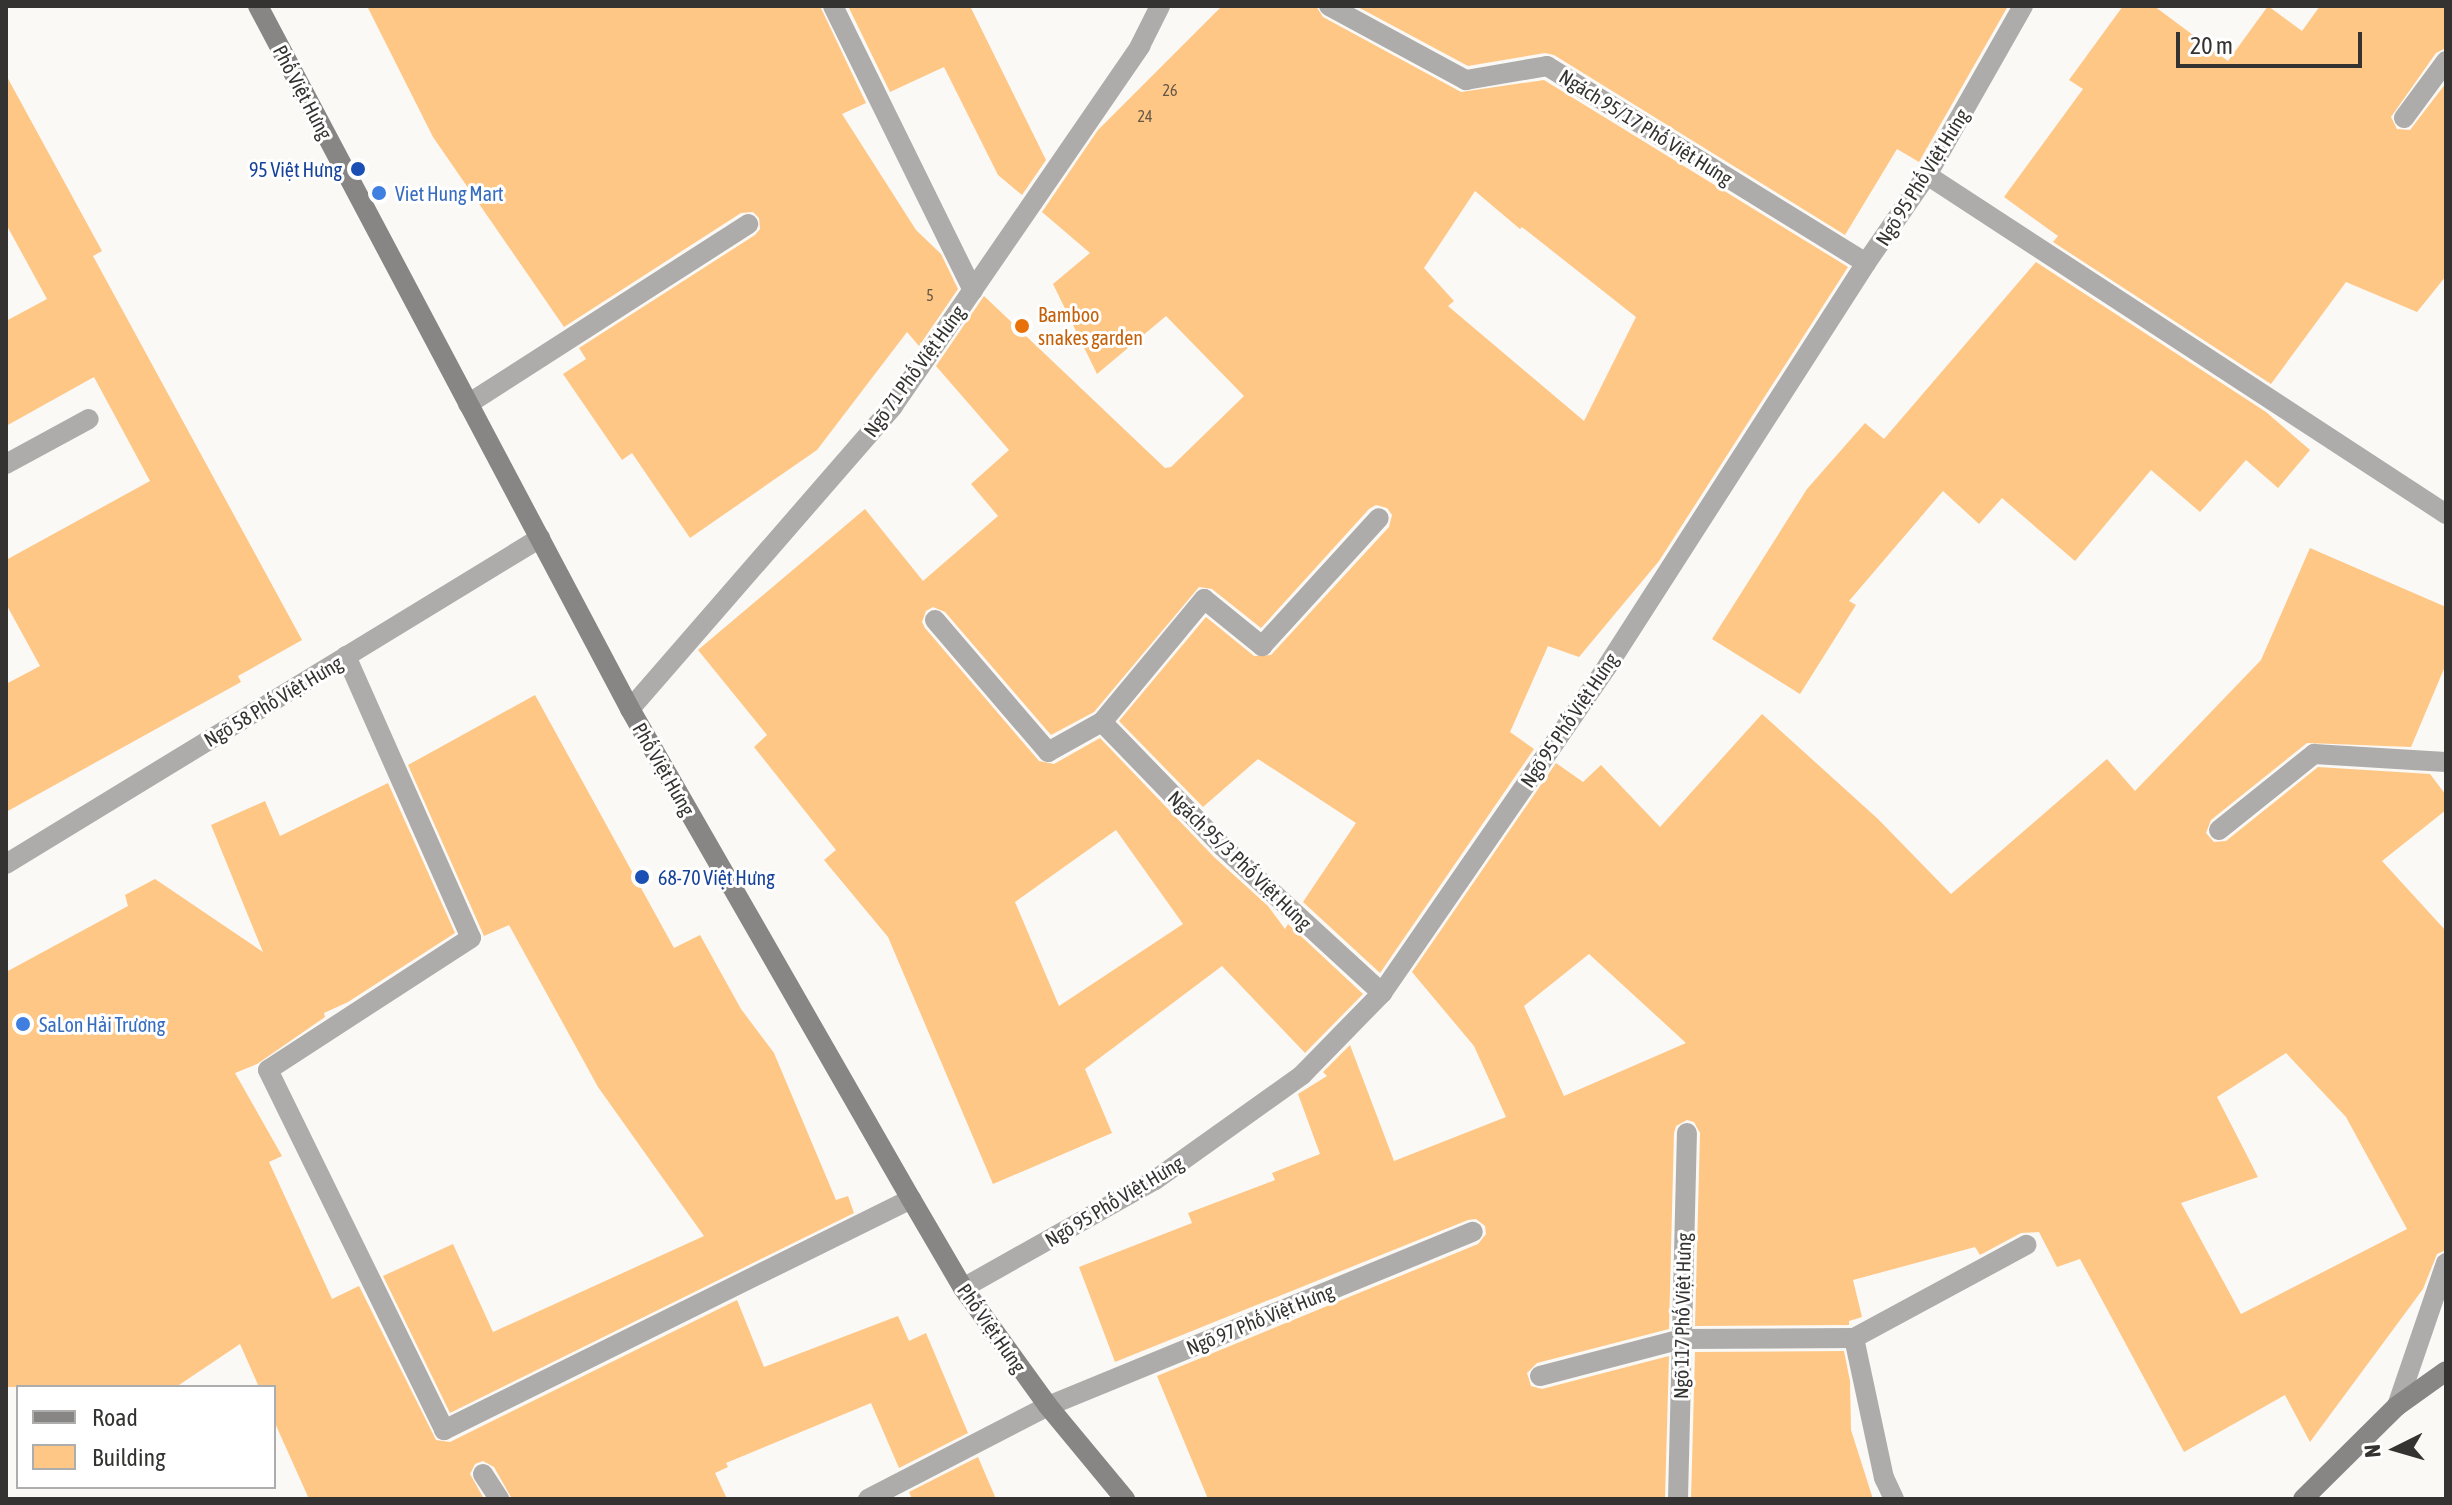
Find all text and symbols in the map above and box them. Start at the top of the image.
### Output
scale bar [2180,16,2366,66]
text: 20 m [2190,32,2233,59]
street label: Phố Việt Hưng [268,41,338,143]
street label: Ngách 95/17 Phố Việt Hưng [1555,64,1737,190]
house number: 26 [1162,80,1178,100]
street label: Ngõ 95 Phố Việt Hưng [1870,104,1974,250]
house number: 24 [1137,106,1153,126]
place label: 95 Việt Hưng [249,157,342,181]
marker: 95 Việt Hưng [349,160,367,178]
place label: Viet Hung Mart [395,181,503,205]
marker: Viet Hung Mart [370,184,388,202]
house number: 5 [926,285,934,305]
street label: Ngõ 71 Phố Việt Hưng [858,300,970,442]
place label: Bamboo snakes garden [1038,302,1143,349]
marker: Bamboo snakes garden [1013,317,1031,335]
street label: Ngõ 95 Phố Việt Hưng [1515,648,1623,792]
street label: Ngõ 58 Phố Việt Hưng [200,650,346,752]
street label: Phố Việt Hưng [628,718,700,820]
street label: Ngách 95/3 Phố Việt Hưng [1163,785,1317,935]
place label: 68-70 Việt Hưng [658,865,775,889]
marker: 68-70 Việt Hưng [633,868,651,886]
place label: SaLon Hải Trương [39,1012,165,1036]
marker: SaLon Hải Trương [14,1015,32,1033]
street label: Ngõ 95 Phố Việt Hưng [1041,1150,1187,1252]
street label: Ngõ 117 Phố Việt Hưng [1669,1233,1695,1399]
street label: Ngõ 97 Phố Việt Hưng [1183,1278,1337,1360]
street label: Phố Việt Hưng [953,1279,1031,1377]
legend [16,1385,276,1489]
text: Road [92,1404,138,1431]
north arrow [2356,1409,2436,1489]
text: N [2359,1443,2386,1459]
text: Building [92,1444,165,1471]

